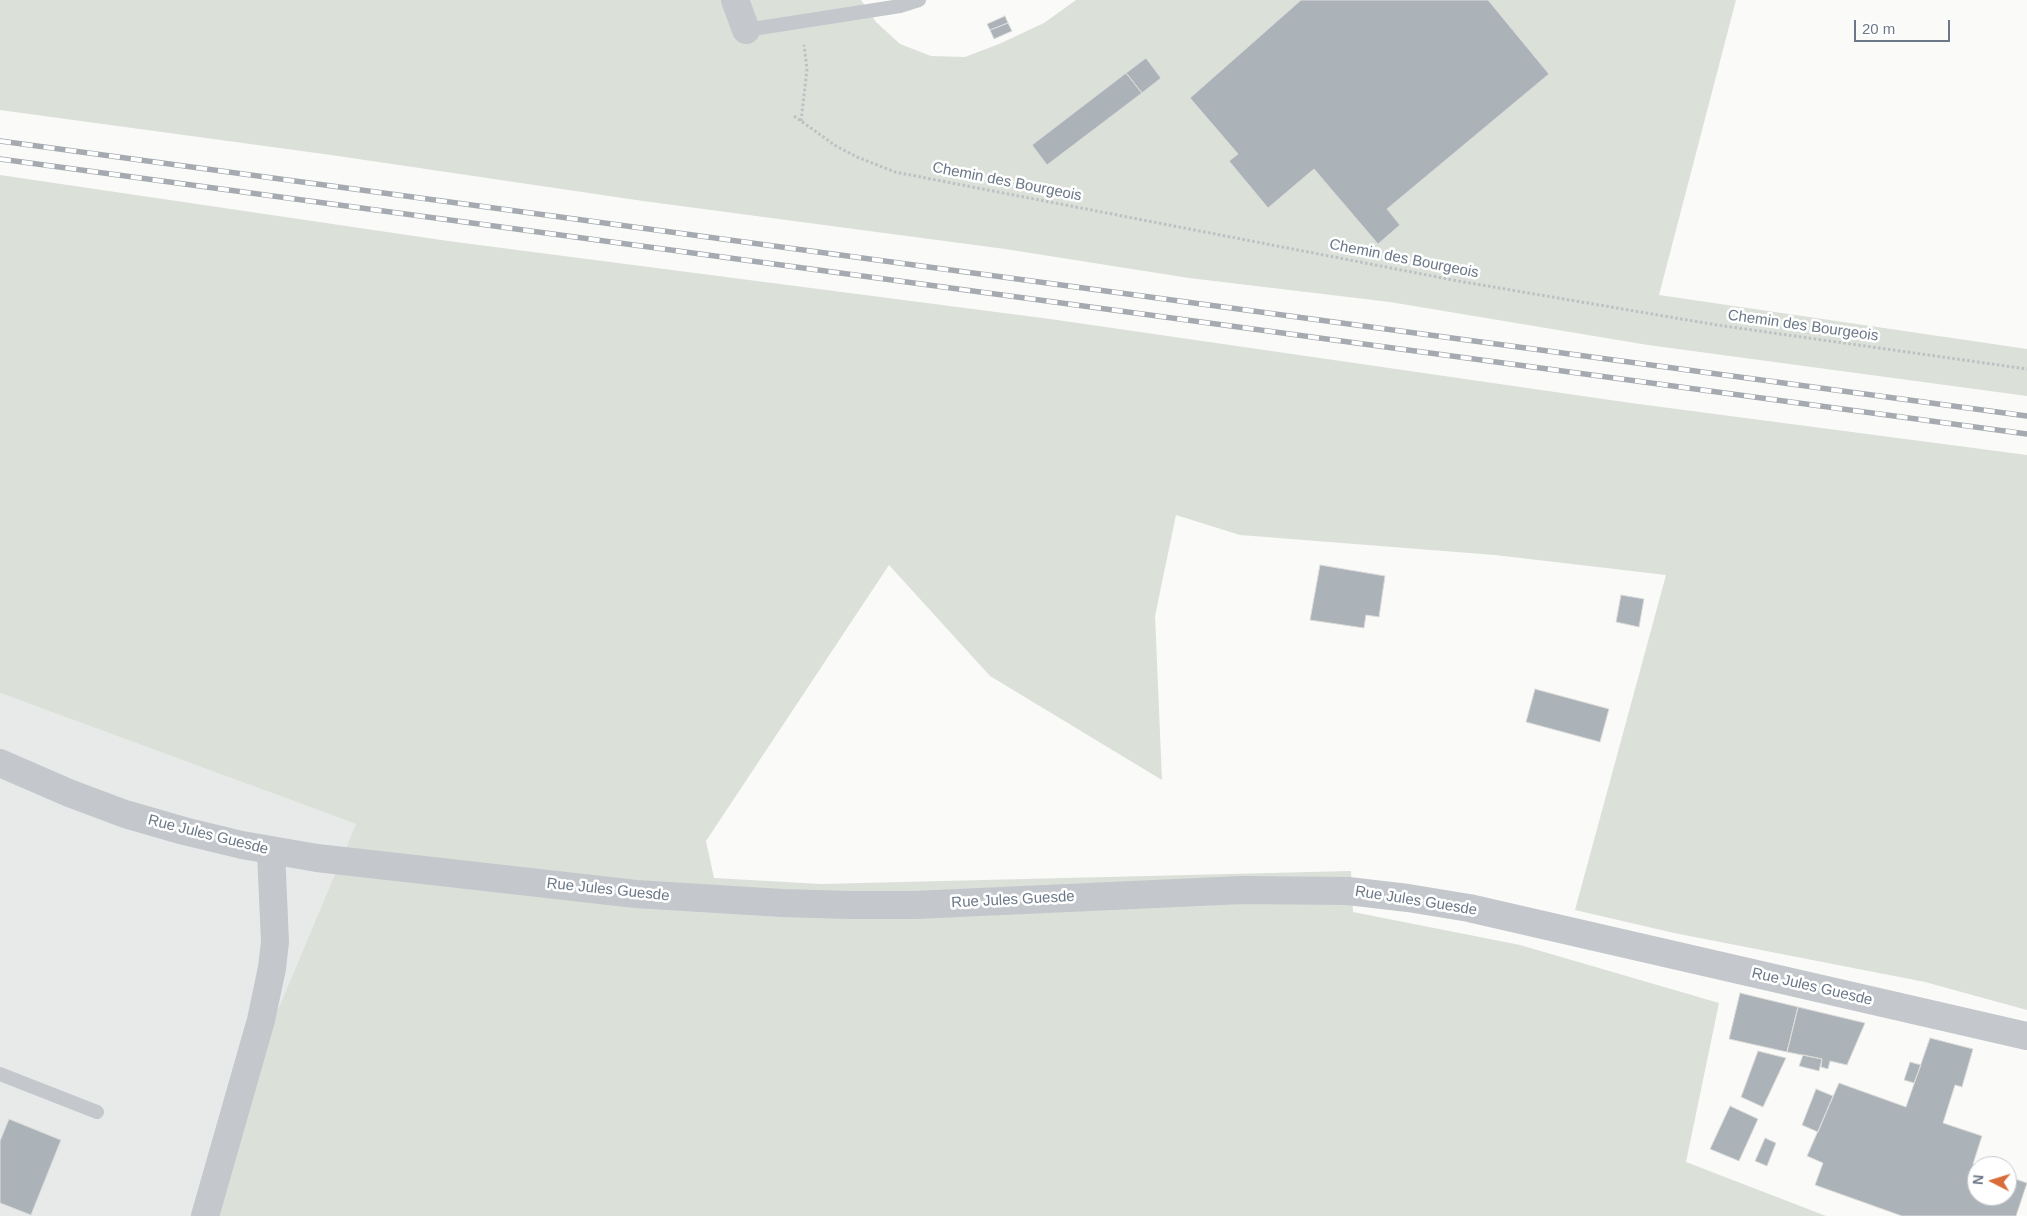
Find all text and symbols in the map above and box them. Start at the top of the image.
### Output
scale bar [1857,10,1953,42]
text: 20 m [1862,20,1895,37]
street label: Chemin des Bourgeois [931,159,1083,205]
street label: Chemin des Bourgeois [1328,236,1480,282]
street label: Chemin des Bourgeois [1727,307,1879,345]
street label: Rue Jules Guesde [146,811,270,859]
street label: Rue Jules Guesde [546,875,670,905]
street label: Rue Jules Guesde [1354,882,1478,920]
street label: Rue Jules Guesde [951,888,1075,912]
street label: Rue Jules Guesde [1750,964,1874,1010]
north arrow [1967,1156,2017,1206]
text: N [1970,1174,1986,1186]

